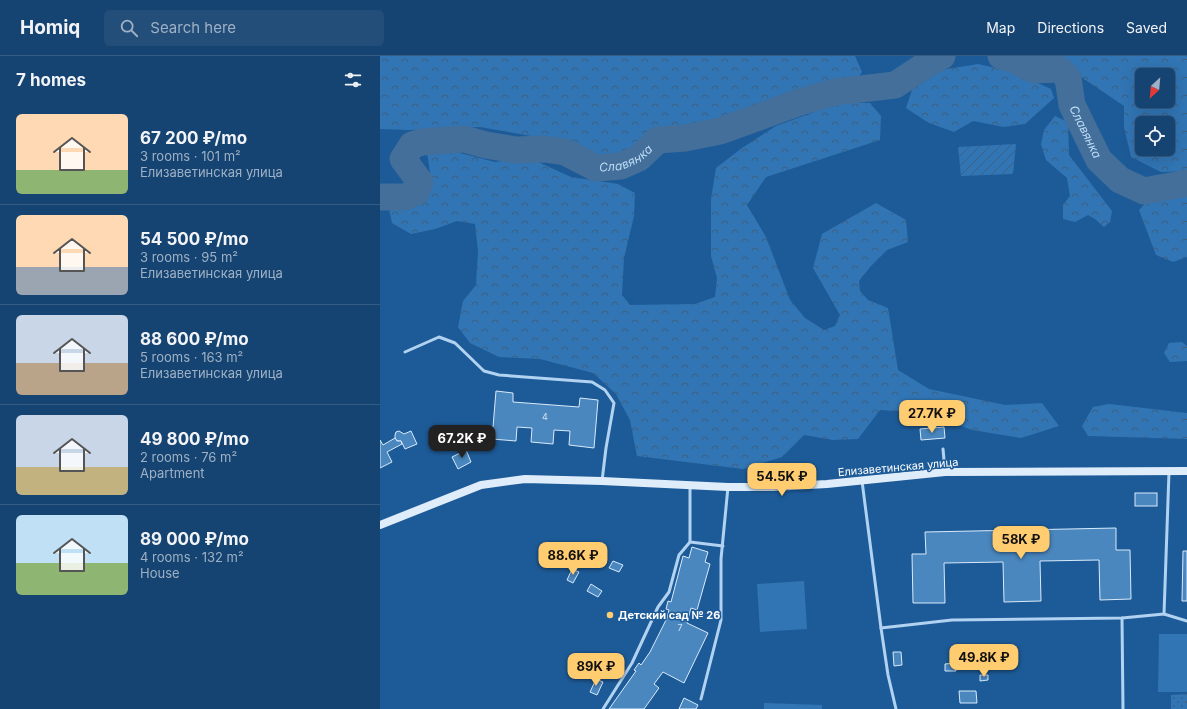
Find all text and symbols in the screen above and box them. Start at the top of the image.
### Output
search box [104,10,384,46]
text: Homiq [20,16,80,39]
icon: search [118,17,140,39]
text: Search here [150,18,236,37]
text: Map [986,19,1015,36]
text: Directions [1037,19,1104,36]
text: Saved [1126,19,1167,36]
north arrow [1135,68,1175,108]
map controls [1135,68,1175,156]
icon: filters [342,69,364,91]
text: 7 homes [16,70,86,90]
water label: Славянка [1066,103,1105,161]
button: locate [1135,116,1175,156]
text: 67 200 ₽/mo [140,128,247,148]
icon: home [48,130,96,178]
water label: Славянка [599,141,655,175]
text: 3 rooms · 101 m² [140,148,241,164]
text: Елизаветинская улица [140,164,283,180]
text: 54 500 ₽/mo [140,229,249,249]
icon: home [48,231,96,279]
text: 3 rooms · 95 m² [140,249,238,265]
text: Елизаветинская улица [140,265,283,281]
text: 88 600 ₽/mo [140,329,249,349]
icon: home [48,331,96,379]
text: 5 rooms · 163 m² [140,349,243,365]
text: Елизаветинская улица [140,365,283,381]
pin: 27.7K ₽ [895,400,969,434]
text: 27.7K ₽ [908,405,956,421]
house number: 4 [542,411,548,422]
pin: 67.2K ₽ [425,425,499,459]
text: 49 800 ₽/mo [140,429,249,449]
text: 67.2K ₽ [438,430,486,446]
icon: home [48,431,96,479]
text: 2 rooms · 76 m² [140,449,237,465]
street label: Елизаветинская улица [837,455,959,479]
pin: 54.5K ₽ [745,463,819,497]
text: Apartment [140,465,205,481]
text: 54.5K ₽ [756,468,808,484]
pin: 58K ₽ [993,526,1049,560]
text: 89 000 ₽/mo [140,529,249,549]
icon: home [48,531,96,579]
text: 58K ₽ [1002,531,1040,547]
pin: 88.6K ₽ [536,542,610,576]
text: 88.6K ₽ [547,547,599,563]
text: 4 rooms · 132 m² [140,549,244,565]
text: House [140,565,180,581]
place label: Детский сад № 26 [618,608,720,622]
marker: Детский сад № 26 [605,610,615,620]
house number: 7 [677,622,683,633]
pin: 49.8K ₽ [947,644,1021,678]
text: 49.8K ₽ [958,649,1010,665]
pin: 89K ₽ [568,653,624,687]
text: 89K ₽ [577,658,615,674]

